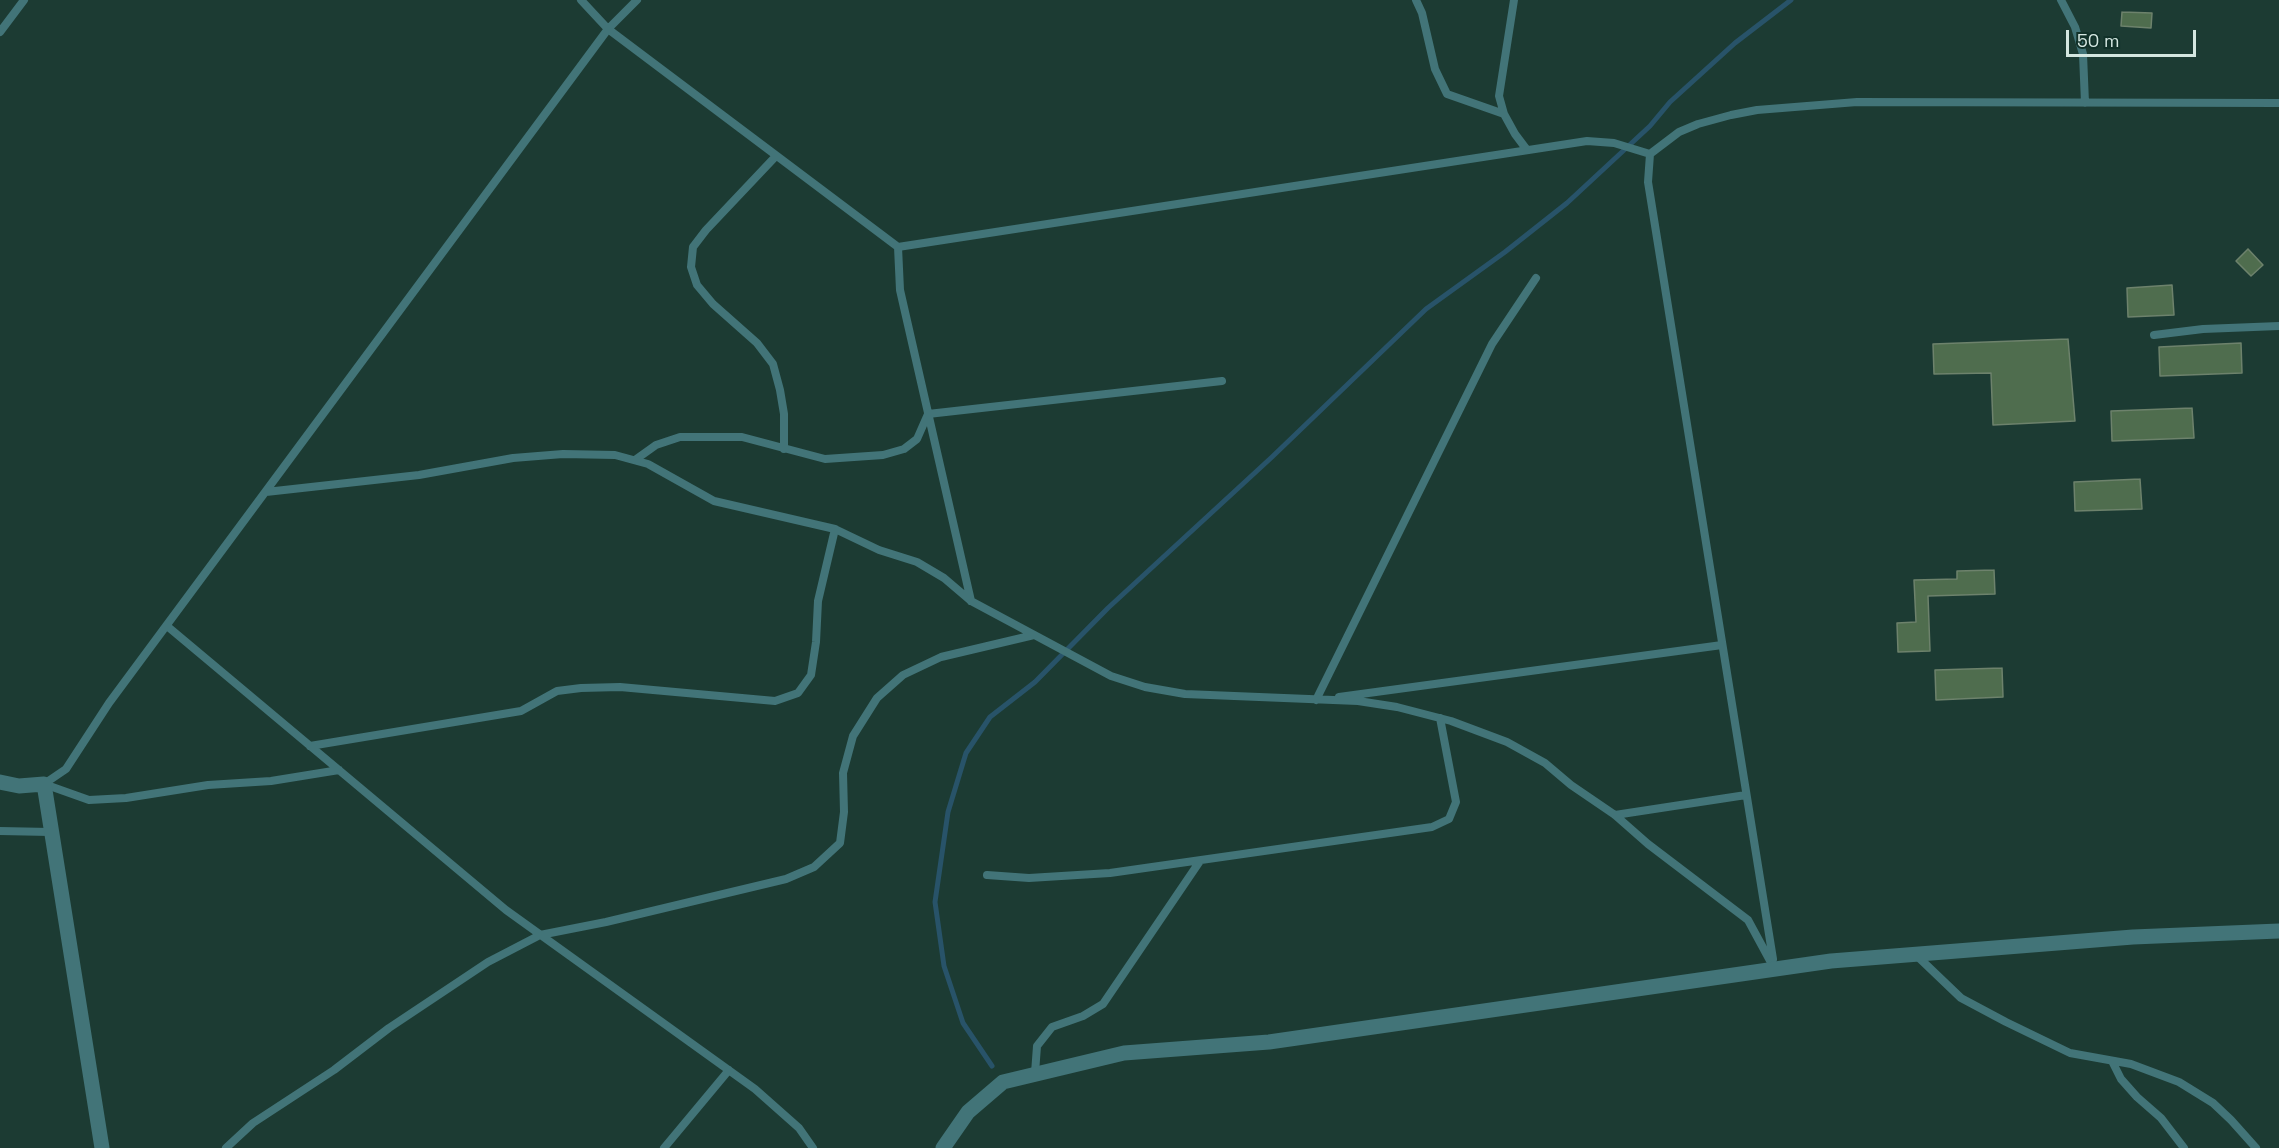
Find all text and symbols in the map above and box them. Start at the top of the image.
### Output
scale bar [2069,18,2200,56]
text: 50 m [2077,29,2119,52]

